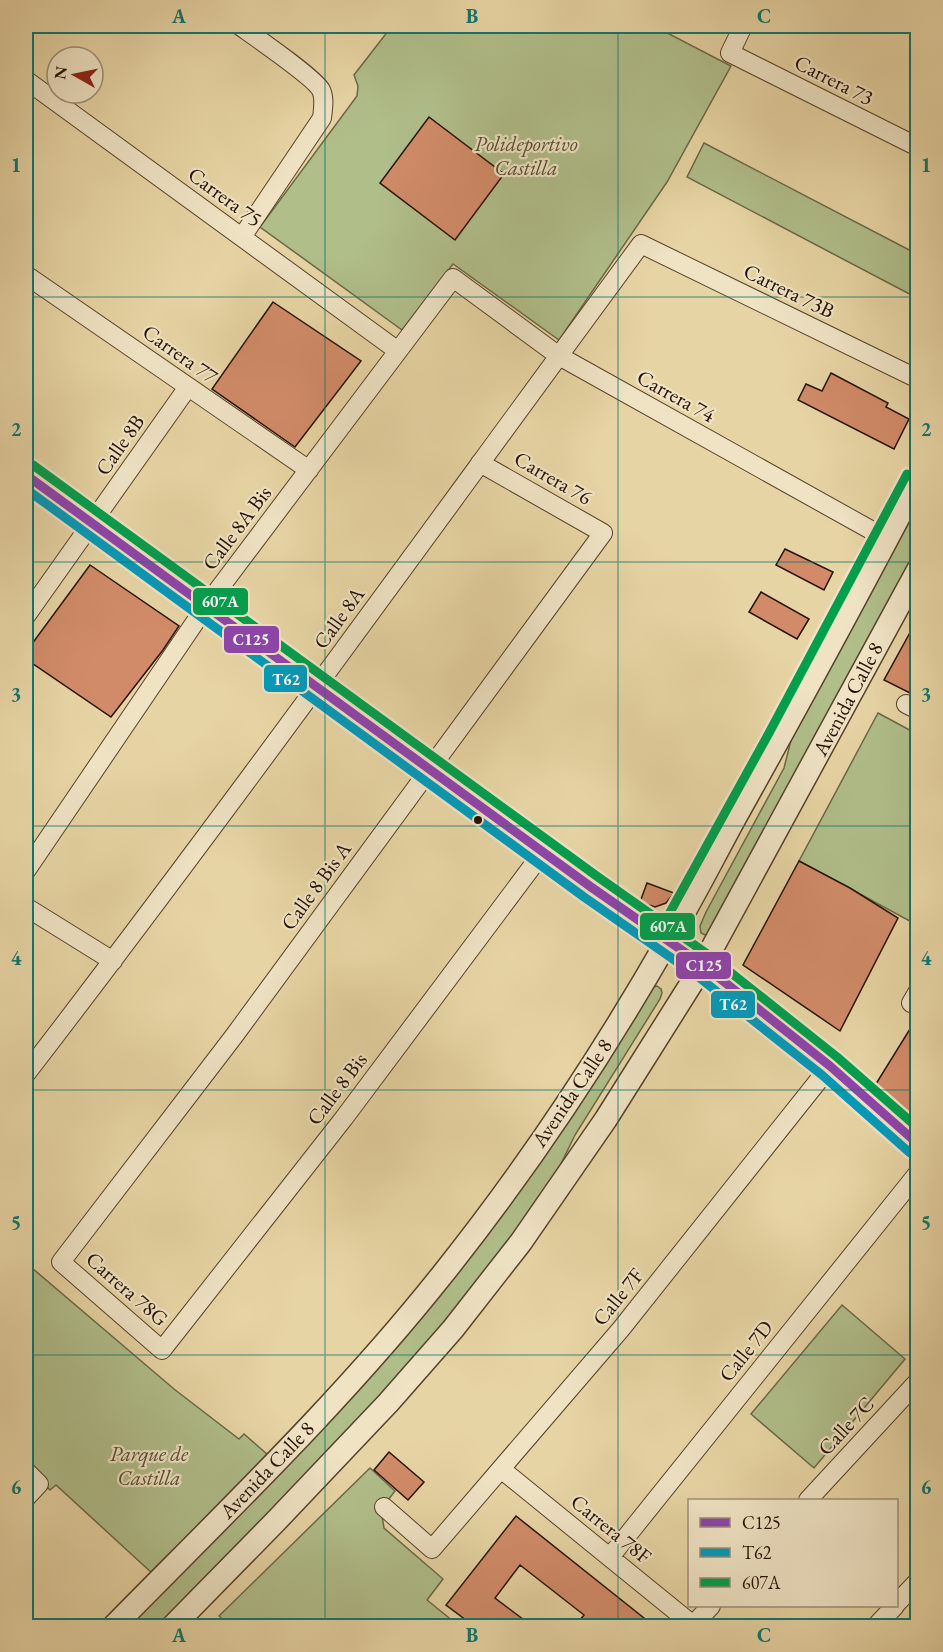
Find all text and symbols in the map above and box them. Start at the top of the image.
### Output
text: A [171,3,187,29]
text: B [466,3,478,29]
text: C [757,3,771,29]
north arrow [45,45,105,105]
street label: Carrera 73 [790,48,878,111]
text: N [49,65,72,81]
park label: Polideportivo Castilla [474,130,578,181]
text: 1 [11,152,21,178]
text: 1 [921,152,931,178]
street label: Carrera 75 [183,161,268,233]
street label: Carrera 73B [739,257,839,324]
street label: Carrera 77 [138,318,224,390]
street label: Carrera 74 [632,363,721,428]
street label: Calle 8B [89,409,150,480]
text: 2 [11,416,22,442]
text: 2 [921,416,932,442]
street label: Carrera 76 [510,445,597,511]
street label: Calle 8A Bis [196,480,277,575]
street label: Calle 8A [307,581,370,654]
line badge: 607A [192,587,249,616]
text: 607A [202,591,239,612]
line badge: C125 [223,625,280,654]
text: C125 [233,629,269,650]
street label: Avenida Calle 8 [806,637,889,761]
line badge: T62 [263,664,308,693]
text: T62 [272,669,301,690]
text: 3 [11,681,21,707]
text: 3 [921,681,931,707]
unlabelled marker [472,814,484,826]
street label: Calle 8 Bis A [274,836,357,935]
line badge: 607A [639,912,696,941]
text: 607A [650,916,687,937]
text: 4 [11,945,22,971]
text: 4 [921,945,932,971]
line badge: C125 [675,951,732,980]
text: C125 [686,955,722,976]
line badge: T62 [710,990,756,1019]
text: T62 [719,994,748,1015]
street label: Avenida Calle 8 [525,1033,618,1153]
street label: Calle 8 Bis [300,1047,373,1130]
text: 5 [11,1209,21,1235]
text: 5 [921,1209,931,1235]
street label: Carrera 78G [81,1245,174,1332]
street label: Calle 7F [586,1262,649,1331]
street label: Calle 7D [713,1314,779,1387]
street label: Calle 7C [812,1391,880,1461]
street label: Avenida Calle 8 [213,1415,320,1525]
park label: Parque de Castilla [110,1440,189,1491]
text: 6 [11,1474,22,1500]
text: 6 [921,1474,932,1500]
street label: Carrera 78F [566,1488,657,1569]
legend [688,1499,898,1607]
text: C125 [742,1511,781,1534]
text: T62 [742,1541,772,1564]
text: 607A [742,1571,781,1594]
text: A [171,1622,187,1648]
text: B [466,1622,478,1648]
text: C [757,1622,771,1648]

